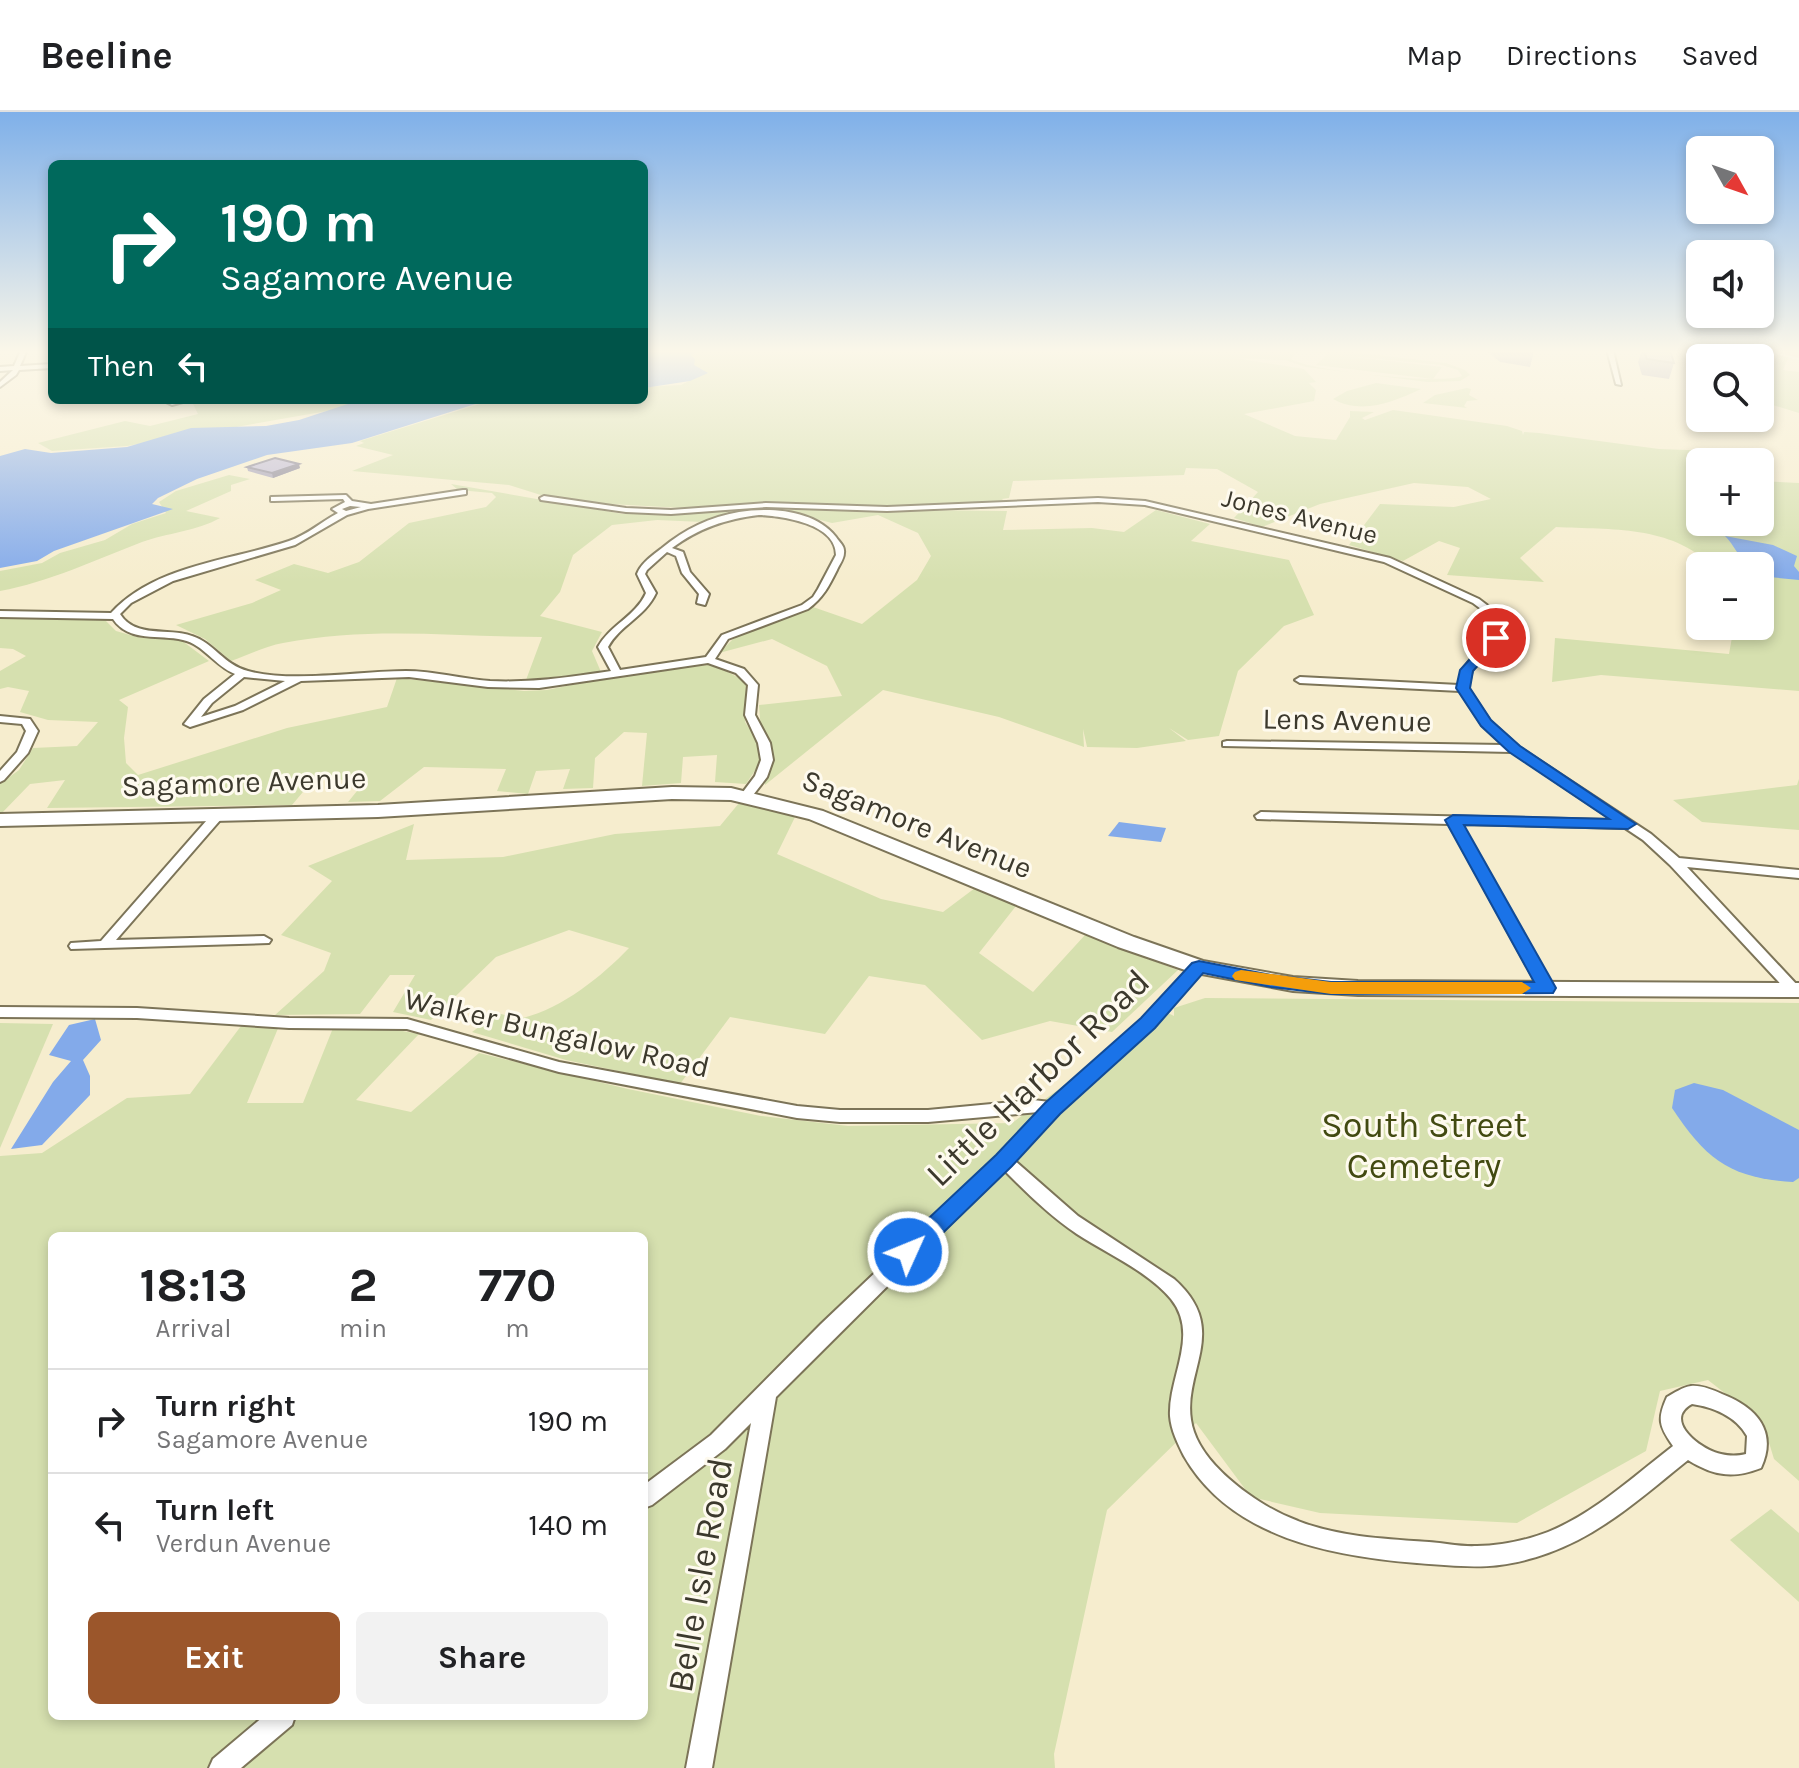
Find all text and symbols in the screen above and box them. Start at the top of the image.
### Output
text: Beeline [40,33,173,78]
text: Map [1407,39,1462,72]
text: Directions [1506,39,1638,72]
text: Saved [1682,39,1759,72]
north arrow [1686,136,1774,224]
map controls [1686,136,1774,640]
text: 190 m [220,190,377,255]
icon: right [88,192,192,296]
button: sound [1686,240,1774,328]
text: Sagamore Avenue [220,257,514,299]
icon: left [171,344,215,388]
button: search [1686,344,1774,432]
text: Then [88,348,155,384]
button: + [1686,448,1774,536]
street label: Jones Avenue [1219,482,1381,551]
button: − [1686,552,1774,640]
pin [1462,604,1530,672]
icon: arrive [1474,616,1518,660]
street label: Lens Avenue [1262,701,1432,739]
street label: Sagamore Avenue [121,760,367,804]
street label: Sagamore Avenue [797,761,1037,887]
street label: Little Harbor Road [917,960,1158,1195]
street label: Walker Bungalow Road [401,980,713,1086]
park label: South Street Cemetery [1321,1104,1527,1187]
position arrow [866,1210,950,1294]
text: 18:13 [140,1257,248,1313]
text: 2 [348,1257,377,1313]
text: 770 [478,1257,556,1313]
text: Arrival [155,1313,232,1344]
text: min [339,1313,387,1344]
text: m [505,1313,530,1344]
text: Turn right [156,1388,296,1424]
icon: right [88,1399,132,1443]
text: 190 m [528,1403,608,1439]
text: Sagamore Avenue [156,1424,368,1455]
street label: Belle Isle Road [659,1455,741,1696]
text: Turn left [156,1492,274,1528]
icon: left [88,1503,132,1547]
text: 140 m [528,1507,608,1543]
text: Verdun Avenue [156,1528,331,1559]
button: Exit [88,1612,340,1704]
button: Share [356,1612,608,1704]

